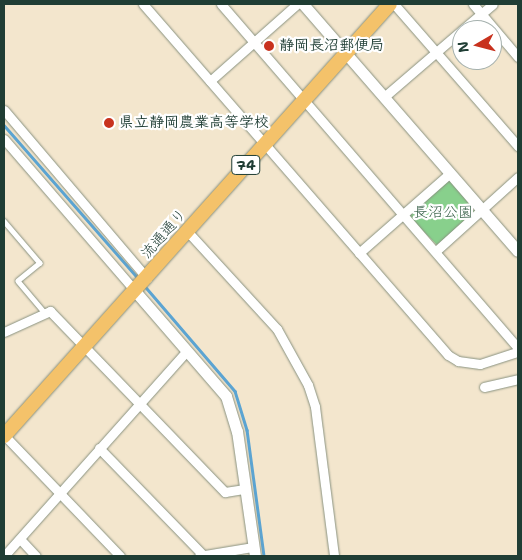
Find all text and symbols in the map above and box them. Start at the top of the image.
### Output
north arrow [452,20,502,70]
place label: 静岡長沼郵便局 [279,37,384,55]
marker: 静岡長沼郵便局 [263,40,275,52]
text: N [453,40,473,54]
place label: 県立静岡農業高等学校 [119,114,269,132]
marker: 県立静岡農業高等学校 [103,117,115,129]
road number: 74 [231,154,261,176]
park label: 長沼公園 [413,204,473,222]
street label: 流通通り [138,205,190,263]

